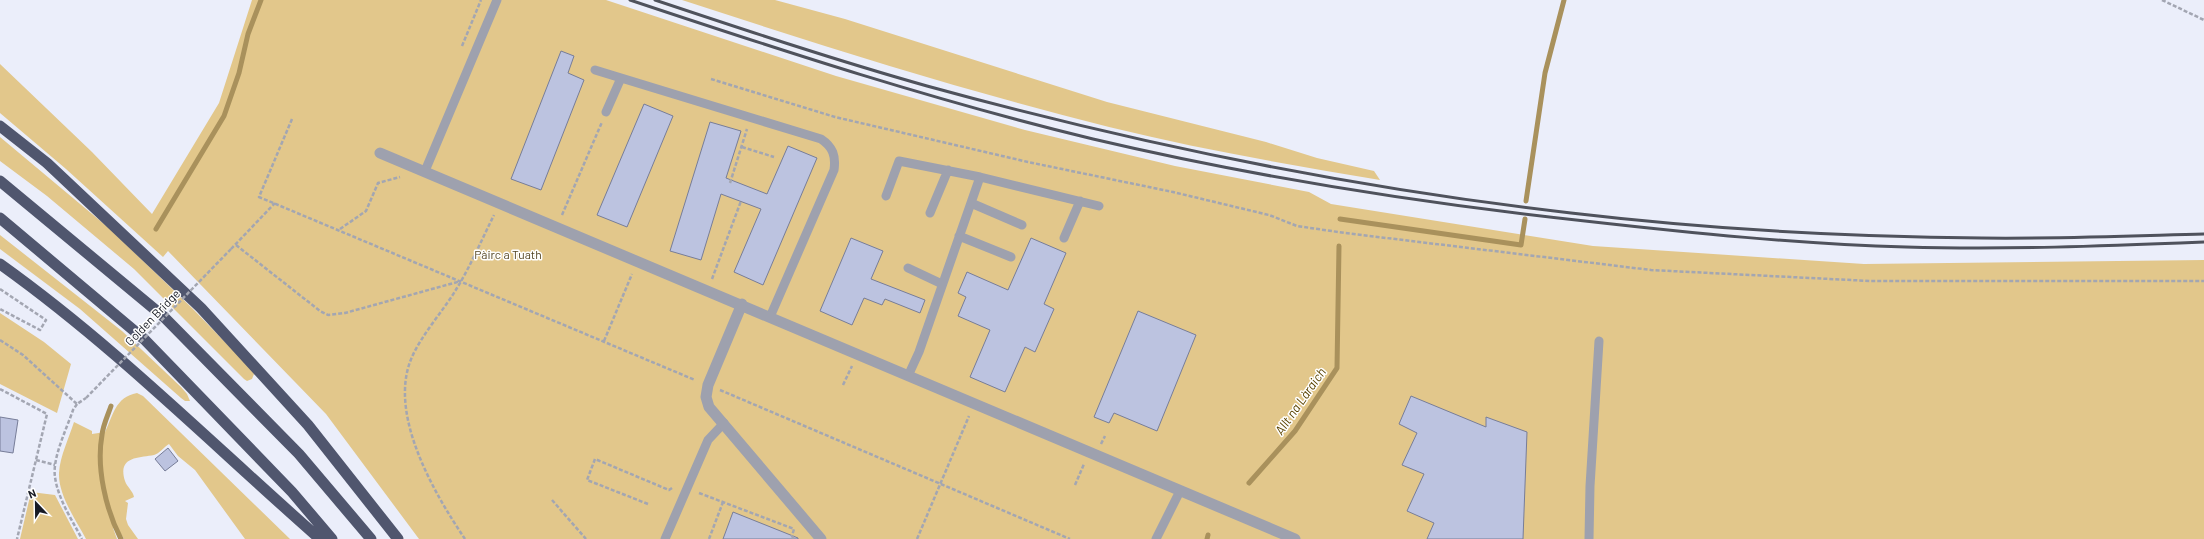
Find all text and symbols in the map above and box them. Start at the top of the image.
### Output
park label: Pàirc a Tuath [474,247,542,261]
street label: Golden Bridge [122,286,182,348]
water label: Allt na Làraich [1271,364,1329,438]
north arrow [16,483,56,523]
text: N [26,486,38,501]

